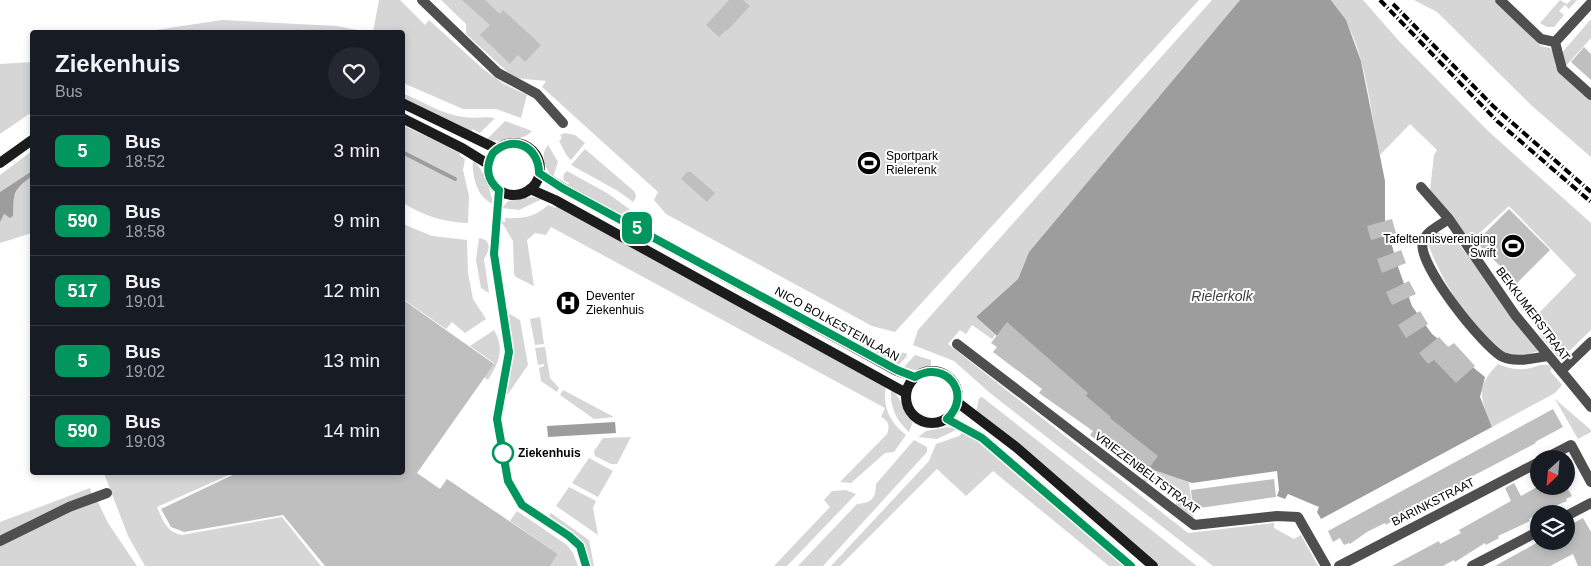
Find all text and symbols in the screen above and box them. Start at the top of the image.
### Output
button: heart [328,47,380,99]
text: Ziekenhuis [55,50,180,77]
text: Bus [55,83,83,100]
text: Bus [125,131,161,152]
text: 3 min [334,140,380,161]
text: 5 [77,141,88,161]
place label: Sportpark Rielerenk [886,149,939,177]
sports icon: Sportpark Rielerenk [856,150,882,176]
text: 18:52 [125,153,165,170]
text: Bus [125,201,161,222]
text: 9 min [334,210,380,231]
text: 590 [67,211,98,231]
line badge: 5 [621,212,653,244]
text: 5 [632,218,642,238]
text: 18:58 [125,223,165,240]
place label: Tafeltennisvereniging Swift [1383,232,1497,260]
sports icon: Tafeltennisvereniging Swift [1500,233,1526,259]
street label: BEKKUMERSTRAAT [1493,264,1573,364]
text: Bus [125,271,161,292]
text: 12 min [323,280,380,301]
text: 517 [67,281,98,301]
street label: NICO BOLKESTEINLAAN [772,284,902,364]
water label: Rielerkolk [1191,288,1254,304]
place label: Deventer Ziekenhuis [586,289,644,317]
hospital icon: Deventer Ziekenhuis [555,290,581,316]
text: 19:01 [125,293,165,310]
text: Bus [125,341,161,362]
text: 13 min [323,350,380,371]
text: 5 [77,351,88,371]
text: 19:02 [125,363,165,380]
text: Bus [125,411,161,432]
text: 14 min [323,420,380,441]
text: 590 [67,421,98,441]
street label: VRIEZENBELTSTRAAT [1092,429,1203,517]
text: 19:03 [125,433,165,450]
marker: Ziekenhuis [492,442,514,464]
place label: Ziekenhuis [518,446,581,460]
north arrow [1530,450,1575,495]
map controls [1530,450,1575,550]
street label: BARINKSTRAAT [1389,475,1477,529]
button: layers [1530,505,1575,550]

